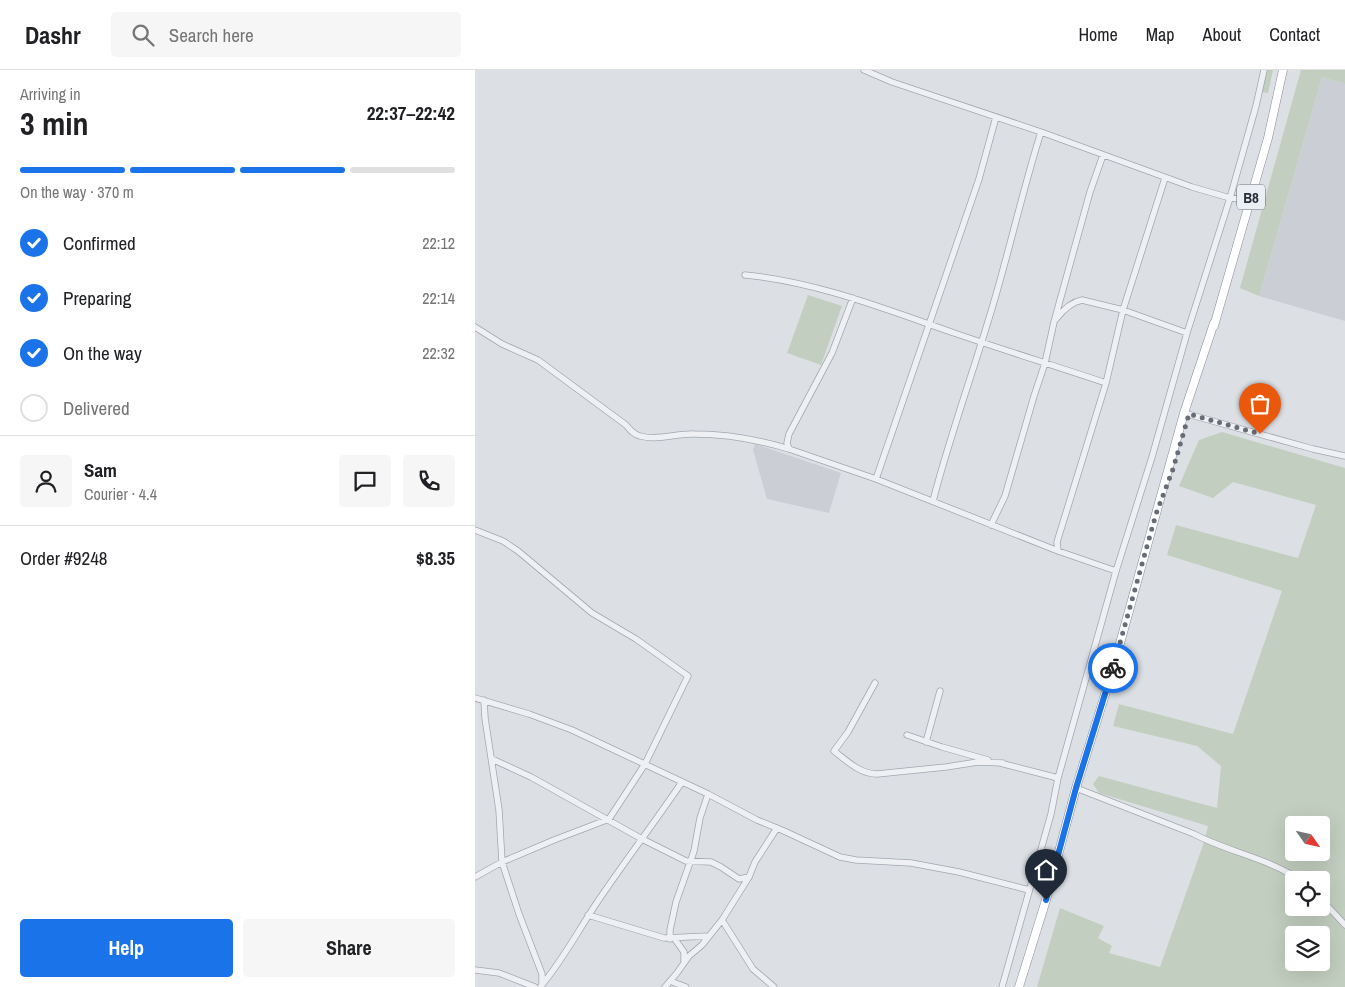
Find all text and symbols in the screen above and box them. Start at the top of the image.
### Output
search box [111,12,461,57]
text: Dashr [25,19,81,51]
icon: search [129,21,157,49]
text: Search here [169,22,254,48]
text: Home [1078,22,1118,47]
text: Map [1146,22,1175,47]
text: About [1203,22,1241,47]
text: Contact [1269,22,1320,47]
text: Arriving in [20,83,81,105]
text: 22:37–22:42 [367,100,455,126]
text: 3 min [20,102,89,145]
text: On the way · 370 m [20,181,134,203]
road number: B8 [1237,184,1265,210]
icon: check [20,229,48,257]
text: Confirmed [63,230,136,256]
text: 22:12 [422,232,455,254]
icon: check [20,284,48,312]
text: Preparing [63,285,131,311]
text: 22:14 [422,287,455,309]
icon: check [20,339,48,367]
text: On the way [63,340,142,366]
text: 22:32 [422,342,455,364]
pin [1239,383,1281,434]
icon: bag [1246,390,1274,418]
text: Delivered [63,395,130,421]
button: person [20,455,72,507]
button: chat [339,455,391,507]
button: phone [403,455,455,507]
text: Sam [84,457,117,483]
text: Courier · 4.4 [84,483,157,505]
text: Order #9248 [20,545,107,571]
text: $8.35 [416,545,455,571]
courier [1088,643,1138,693]
icon: bike [1099,654,1127,682]
north arrow [1285,816,1330,861]
map controls [1285,816,1330,971]
pin [1025,849,1067,900]
icon: home [1032,856,1060,884]
button: locate [1285,871,1330,916]
button: Help [20,919,233,977]
button: Share [243,919,455,977]
button: layers [1285,926,1330,971]

